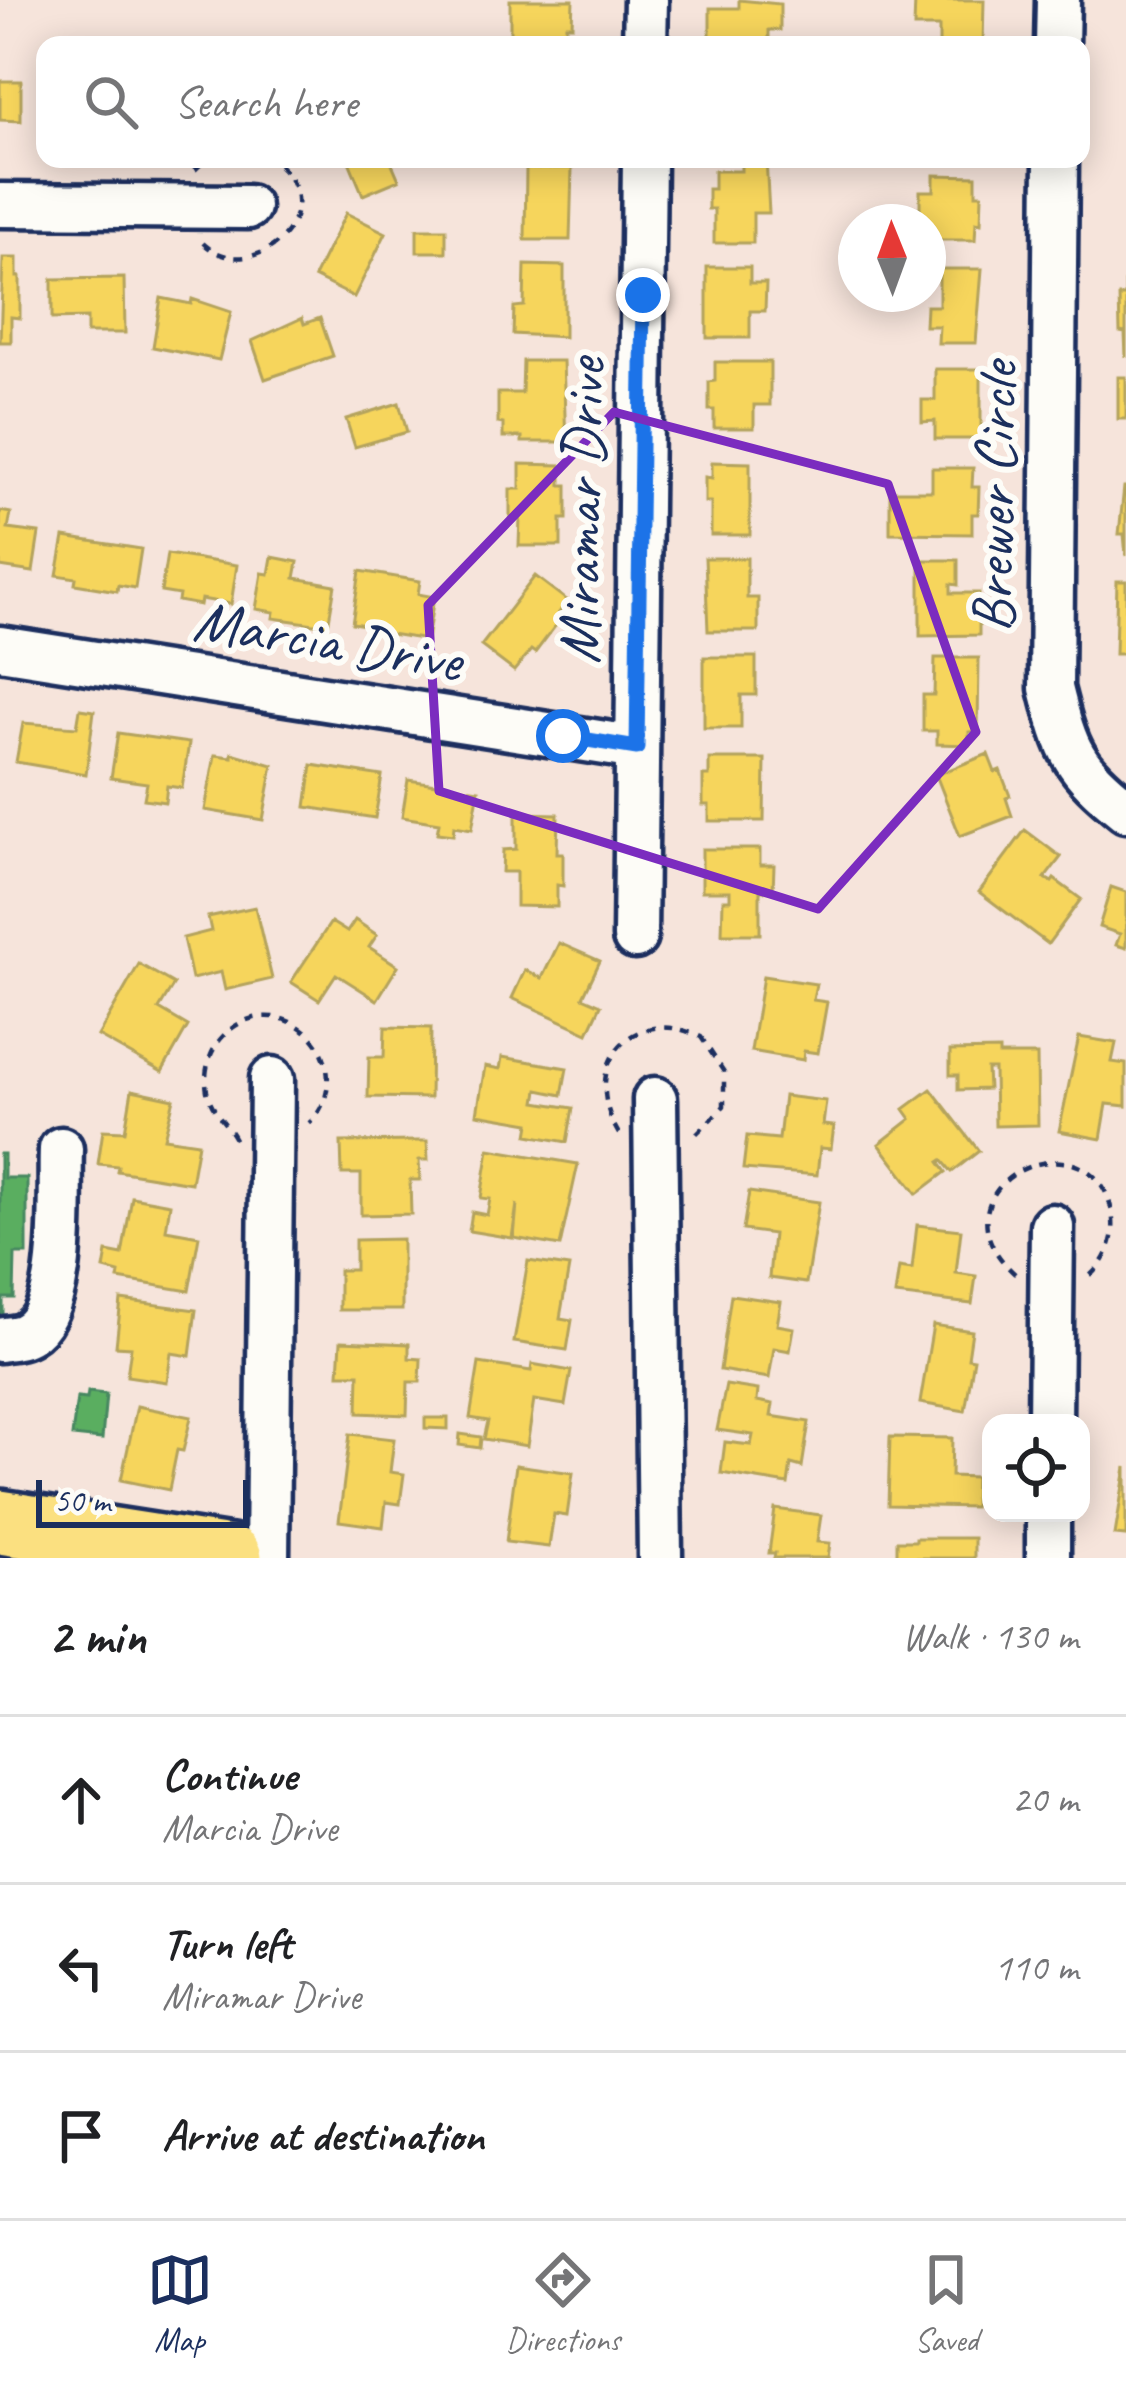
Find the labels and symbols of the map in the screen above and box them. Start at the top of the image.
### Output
north arrow [838,204,946,312]
route end [616,268,670,322]
street label: Miramar Drive [540,354,622,665]
street label: Brewer Circle [954,356,1034,633]
street label: Marcia Drive [189,581,471,699]
route start [536,709,590,763]
scale bar [36,1474,249,1527]

